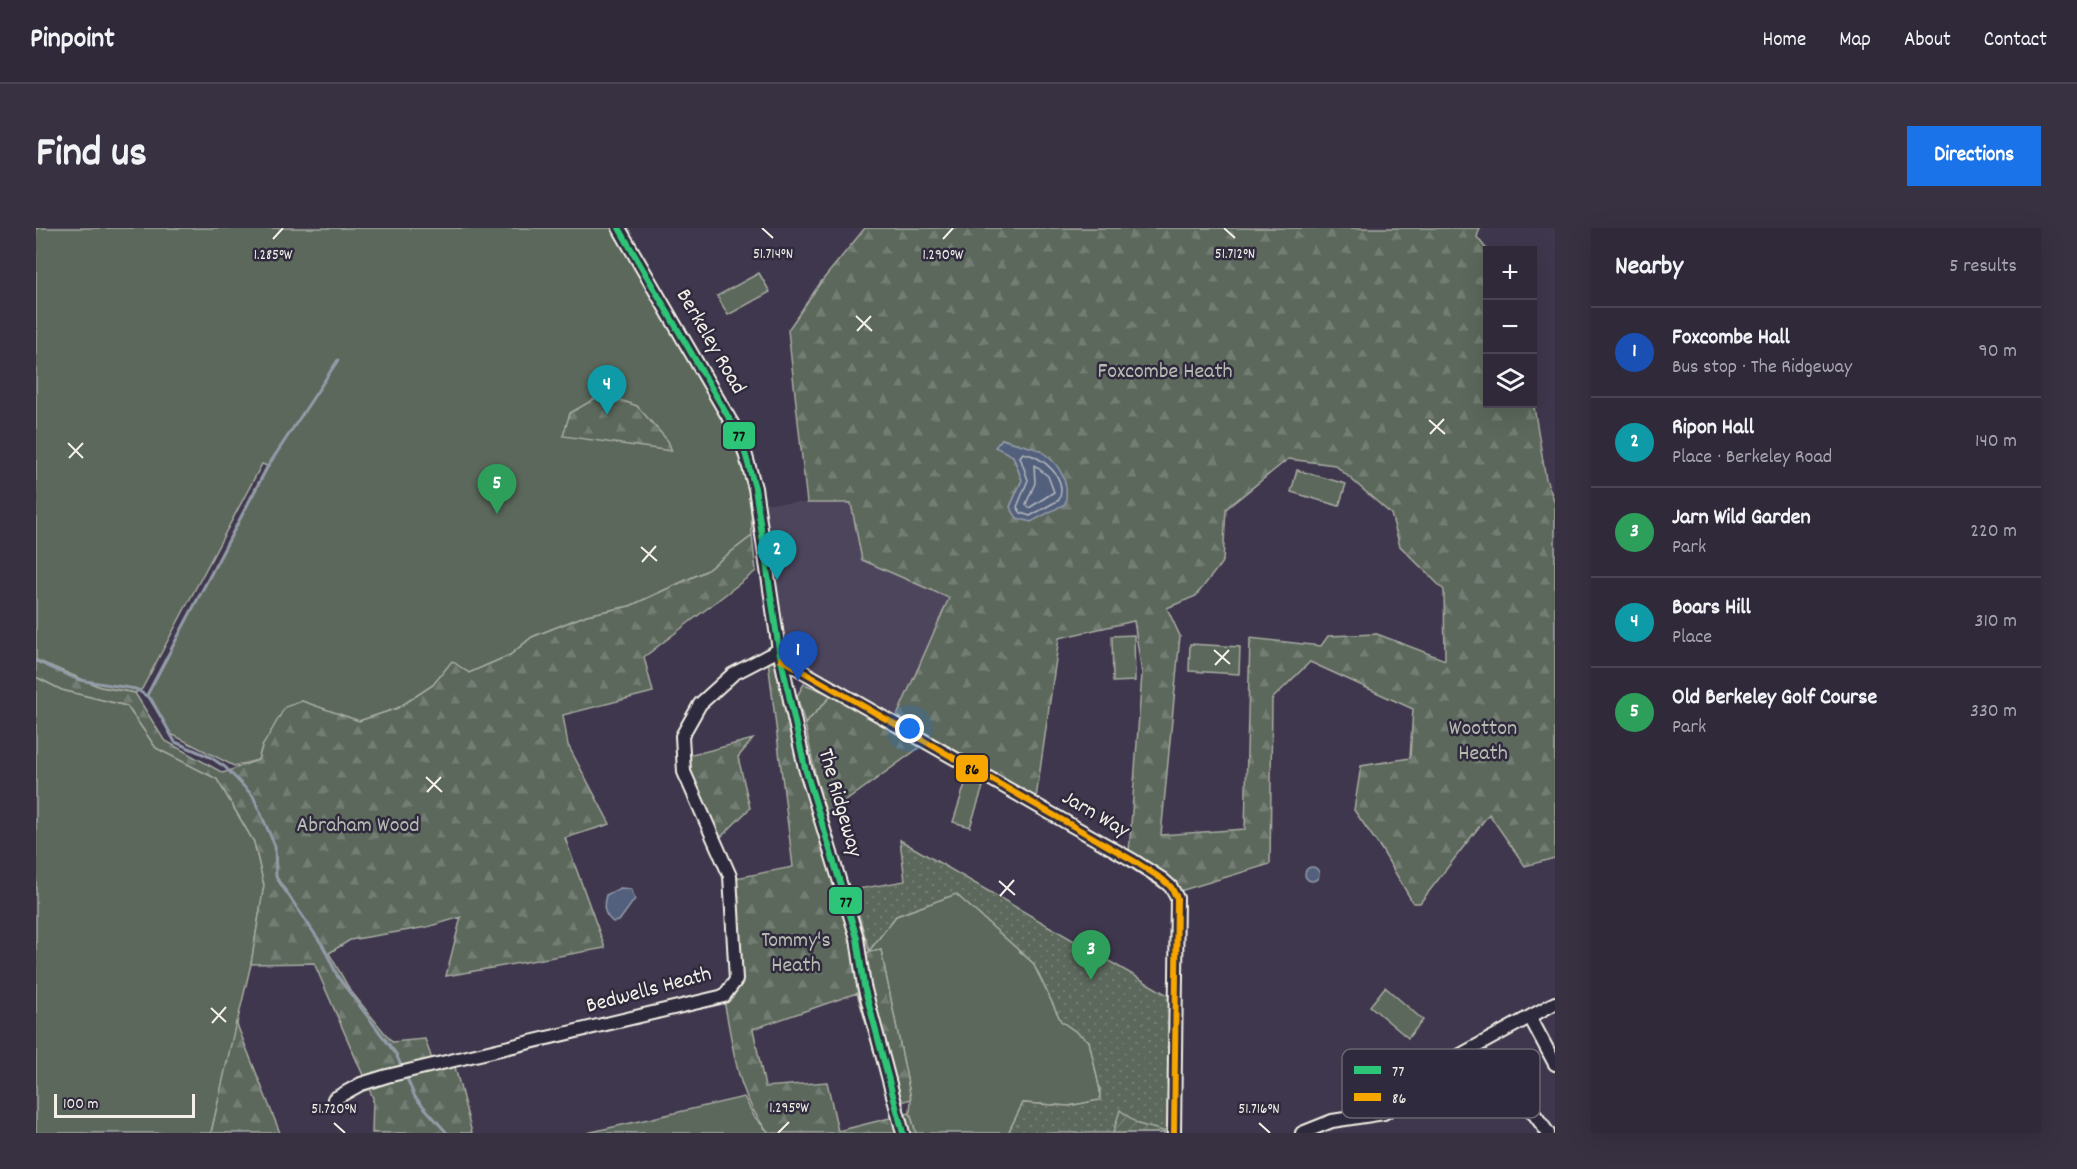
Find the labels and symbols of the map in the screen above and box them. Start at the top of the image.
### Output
text: 51.714°N [753,244,793,266]
text: 51.712°N [1215,244,1255,266]
text: 1.285°W [254,245,293,267]
text: 1.290°W [923,245,964,267]
street label: Berkeley Road [667,284,753,400]
park label: Foxcombe Heath [1097,357,1233,388]
pin: 4 [588,366,626,415]
line badge: 77 [722,421,756,450]
text: 77 [733,426,745,449]
pin: 5 [478,464,516,514]
pin: 2 [758,530,796,580]
pin: 1 [778,632,818,681]
your location [895,714,924,743]
park label: Wootton Heath [1449,714,1517,770]
street label: The Ridgeway [809,745,870,862]
line badge: 86 [955,754,989,783]
text: 86 [965,759,979,782]
street label: Jarn Way [1055,783,1136,847]
park label: Abraham Wood [296,811,420,842]
line badge: 77 [828,886,863,915]
text: 77 [840,892,852,915]
park label: Tommy's Heath [761,926,831,982]
pin: 3 [1072,930,1110,980]
street label: Bedwells Heath [583,959,715,1023]
legend [1342,1049,1540,1118]
text: 77 [1392,1061,1404,1084]
text: 86 [1392,1088,1406,1111]
scale bar [54,1091,195,1118]
text: 1.295°W [769,1098,809,1120]
text: 51.720°N [311,1099,357,1121]
text: 51.716°N [1238,1099,1280,1121]

